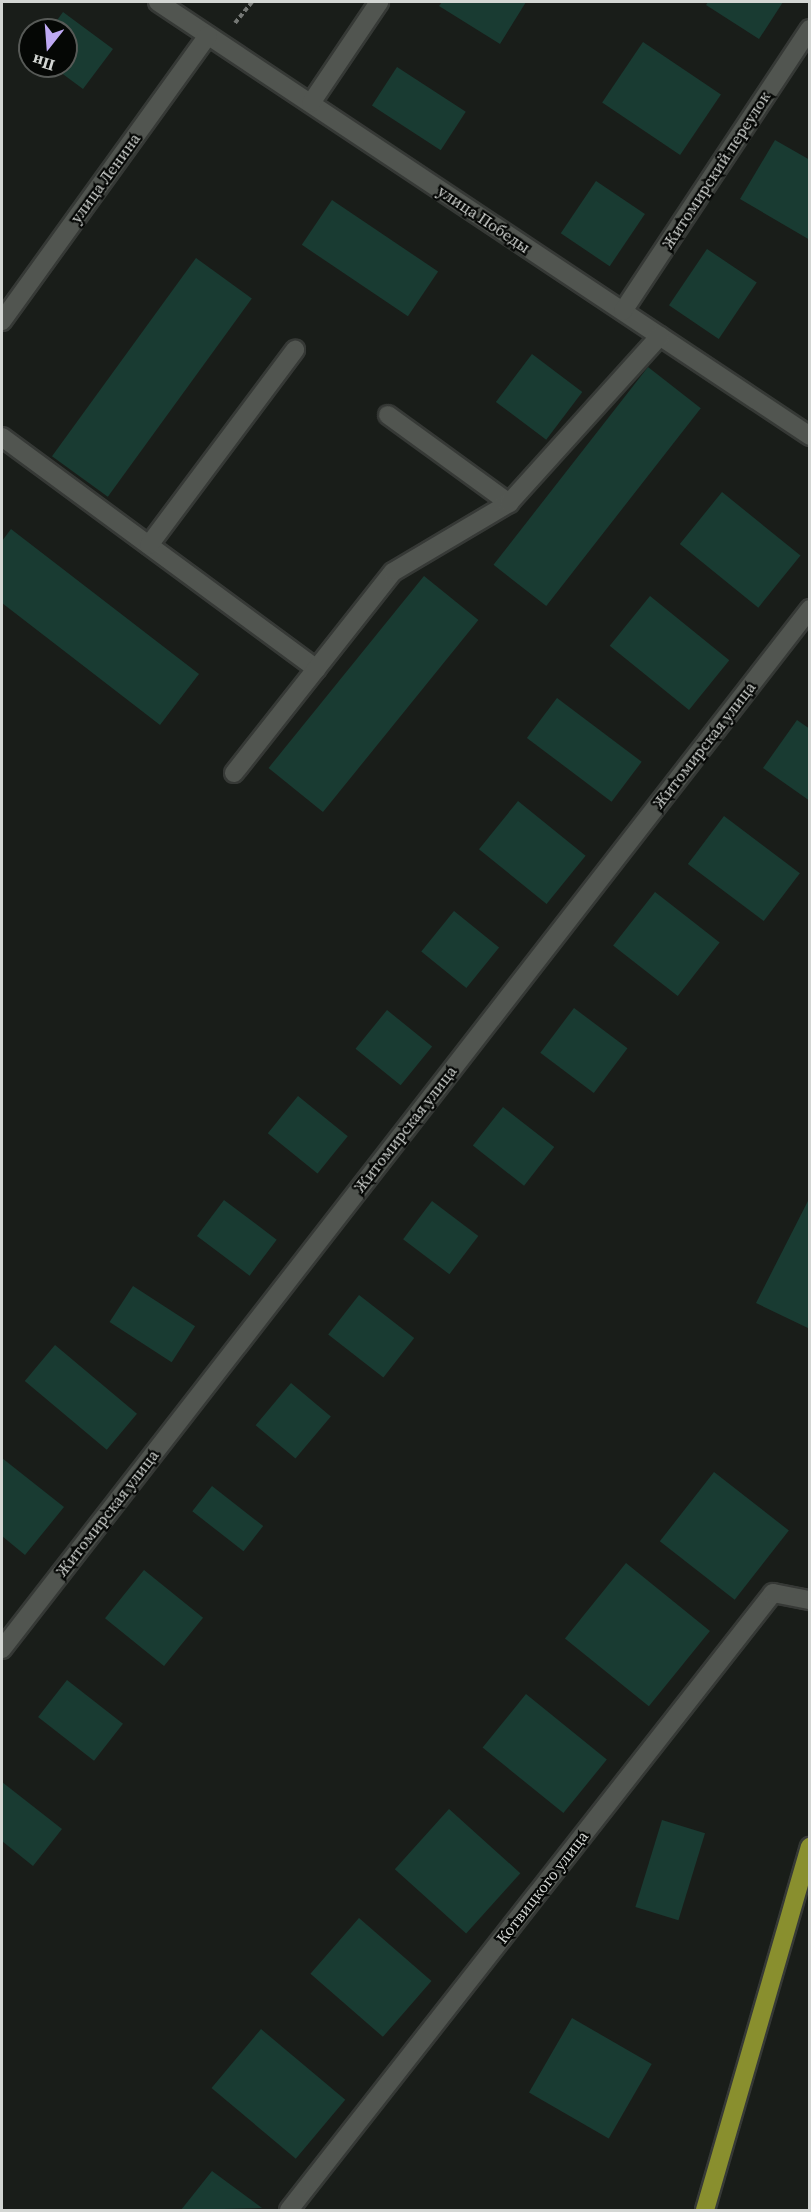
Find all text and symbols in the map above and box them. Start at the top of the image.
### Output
north arrow [18,18,78,78]
text: Пн [29,50,57,77]
street label: Житомирский переулок [658,88,774,252]
street label: улица Ленина [66,129,144,227]
street label: улица Победы [434,181,534,257]
street label: Житомирская улица [649,678,759,812]
street label: Житомирская улица [350,1062,460,1196]
street label: Житомирская улица [52,1446,162,1580]
street label: Котвицкого улица [492,1827,592,1947]

